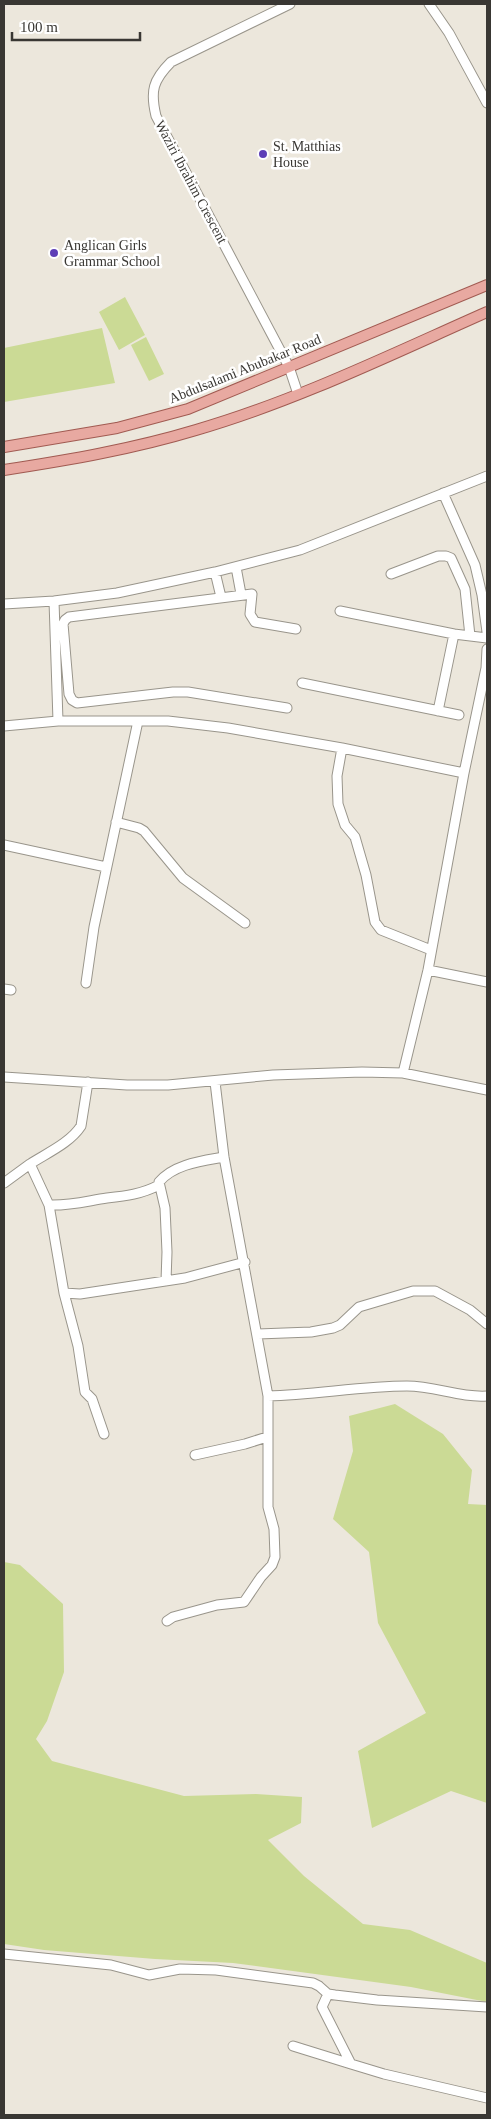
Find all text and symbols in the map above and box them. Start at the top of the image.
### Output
scale bar [12,10,140,42]
text: 100 m [20,19,58,35]
street label: Waziri Ibrahim Crescent [152,118,230,246]
place label: St. Matthias House [273,139,341,170]
marker: St. Matthias House [257,148,269,160]
place label: Anglican Girls Grammar School [64,238,160,269]
marker: Anglican Girls Grammar School [48,247,60,259]
street label: Abdulsalami Abubakar Road [167,332,323,406]

